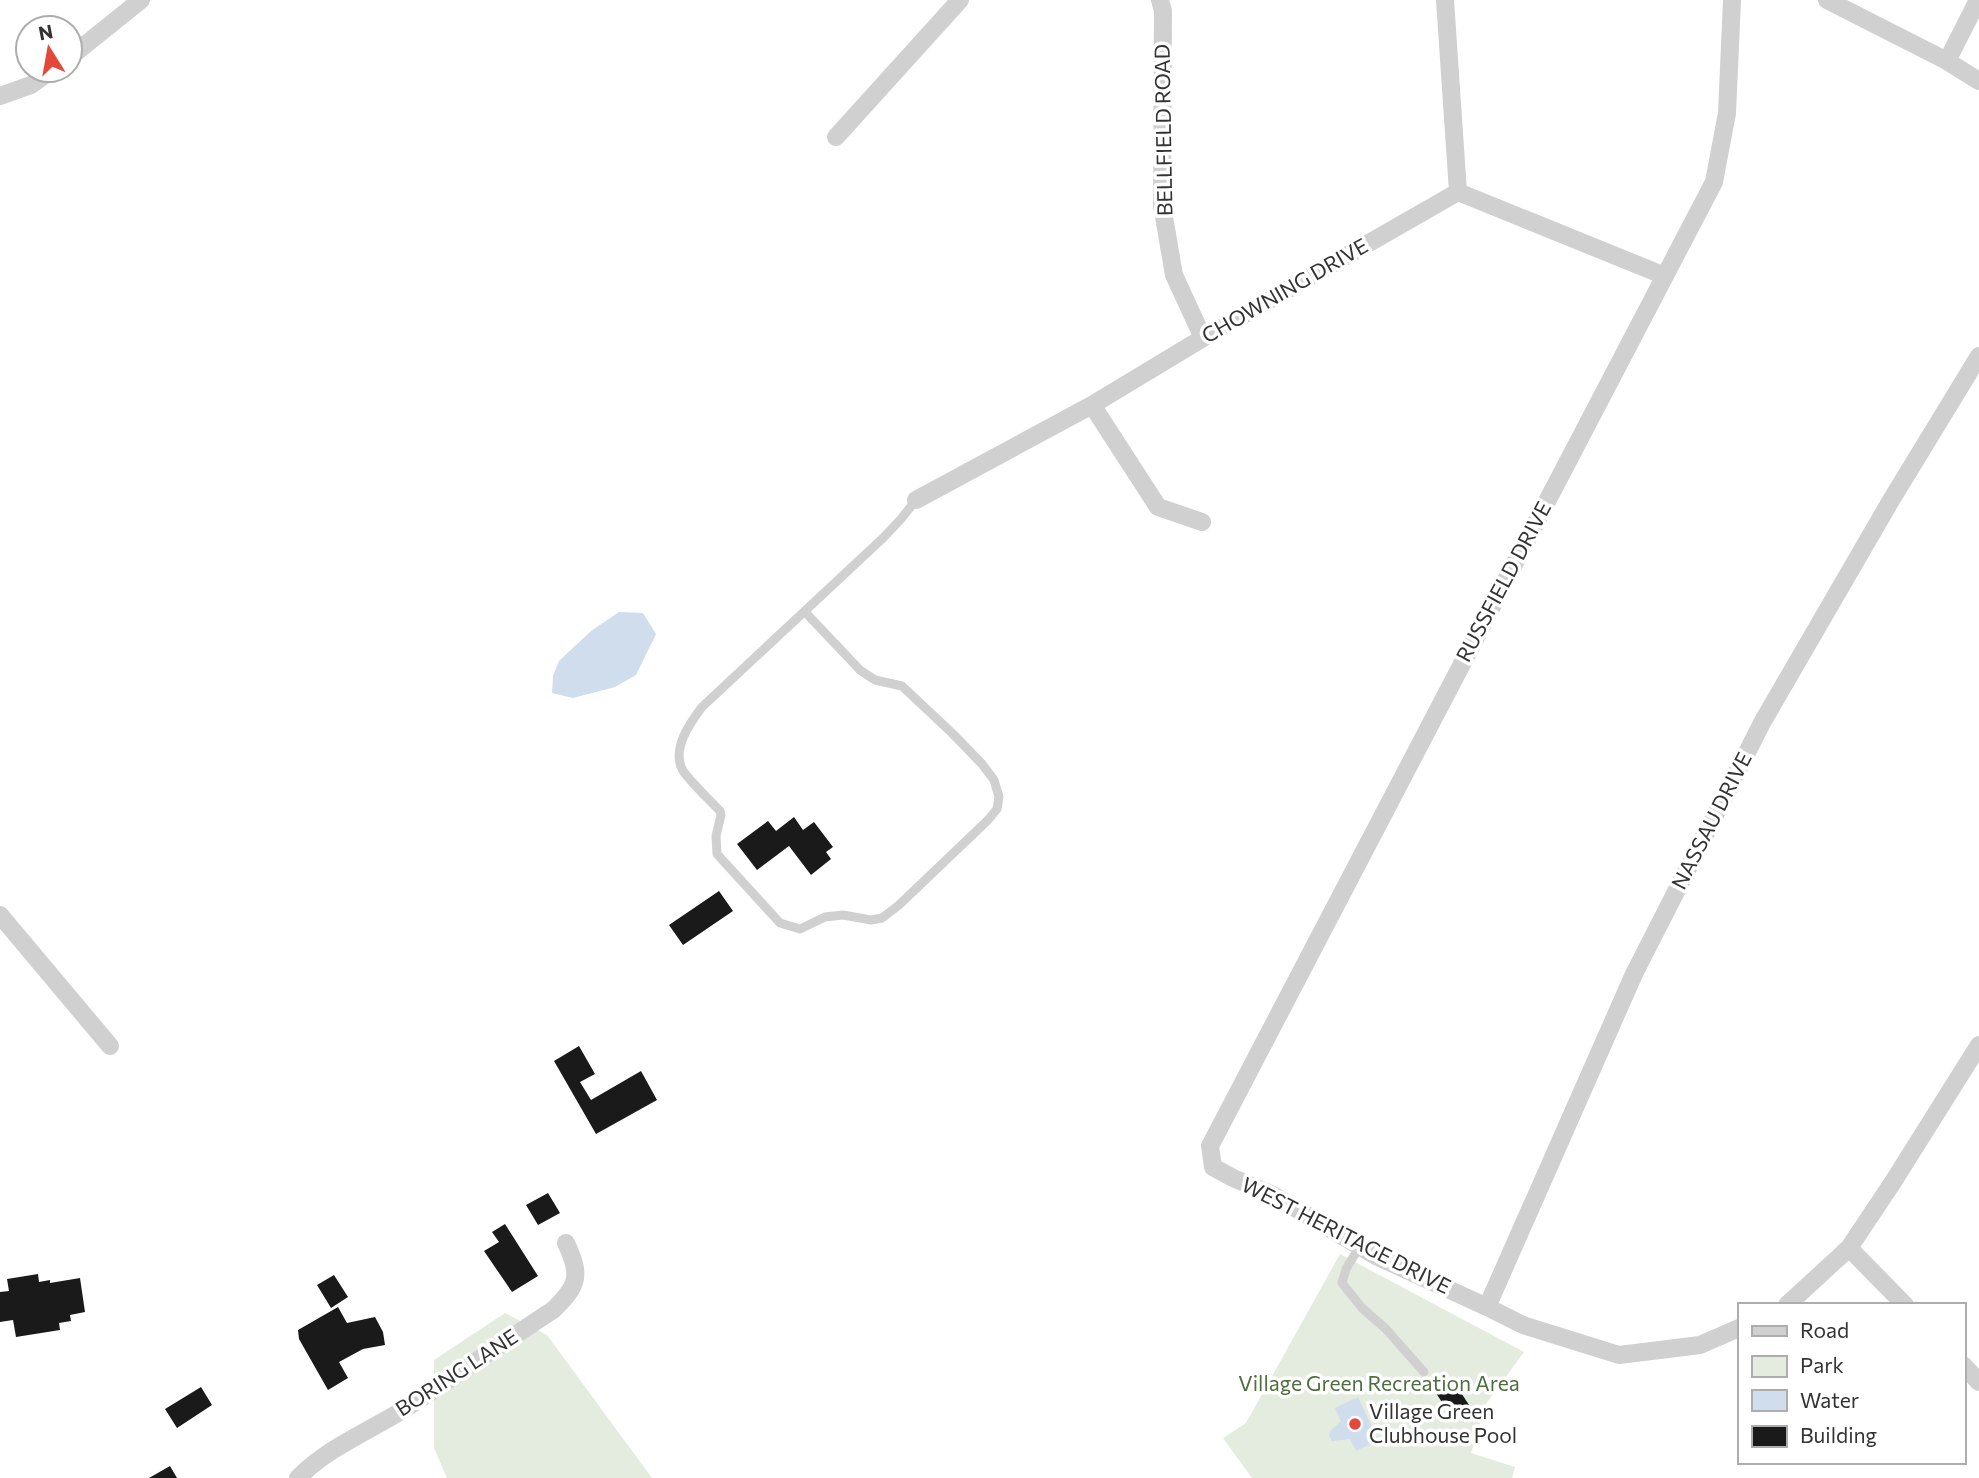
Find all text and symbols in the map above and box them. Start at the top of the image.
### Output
north arrow [14,14,84,84]
text: N [36,19,55,44]
street label: BELLFIELD ROAD [1148,44,1177,216]
street label: CHOWNING DRIVE [1197,232,1372,347]
street label: RUSSFIELD DRIVE [1450,497,1555,666]
street label: NASSAU DRIVE [1665,748,1756,893]
street label: WEST HERITAGE DRIVE [1238,1171,1455,1298]
legend [1738,1303,1965,1464]
text: Road [1800,1317,1849,1342]
street label: BORING LANE [390,1323,522,1421]
text: Park [1800,1352,1844,1377]
park label: Village Green Recreation Area [1238,1370,1520,1395]
text: Water [1800,1387,1859,1412]
place label: Village Green Clubhouse Pool [1369,1398,1517,1447]
marker: Village Green Clubhouse Pool [1347,1416,1363,1432]
text: Building [1800,1422,1877,1447]

